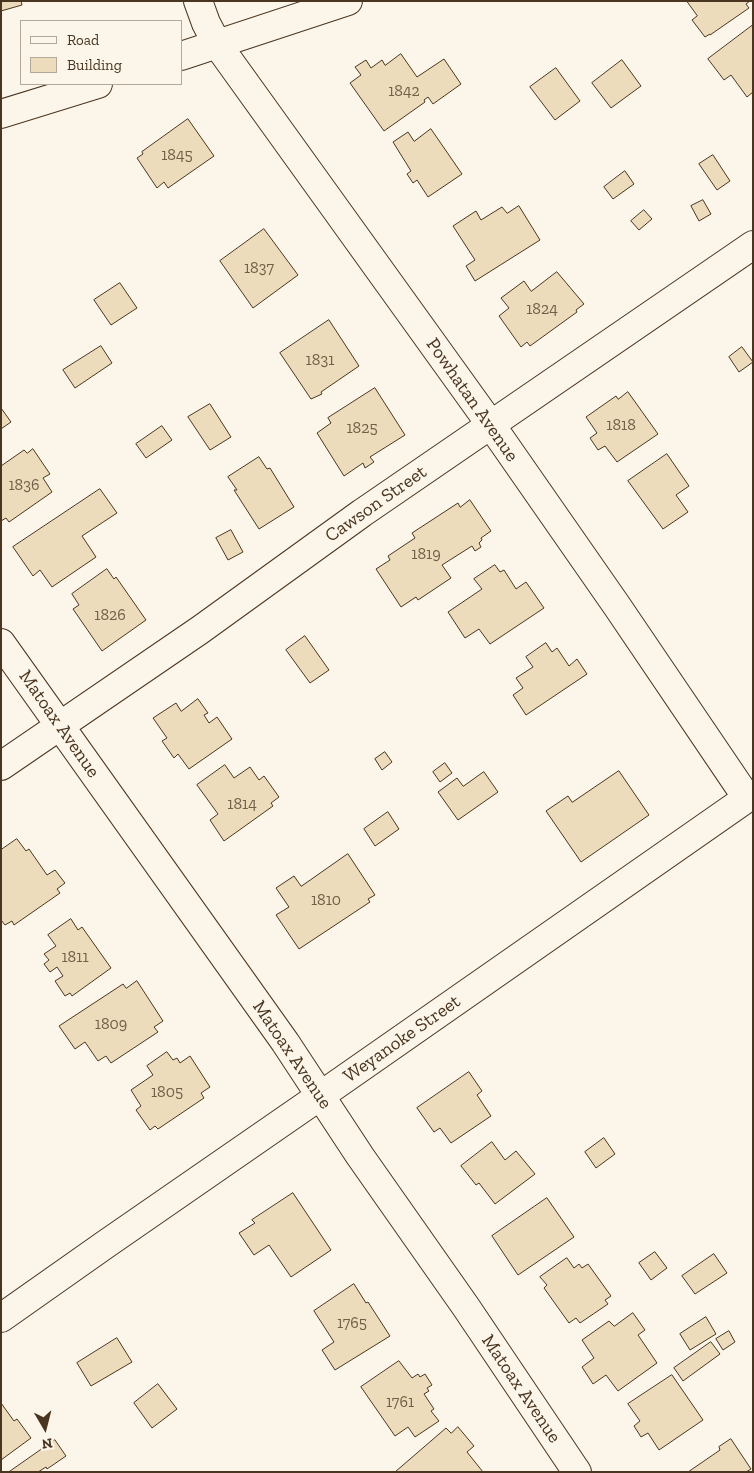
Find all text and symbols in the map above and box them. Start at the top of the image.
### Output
legend [20,20,182,85]
text: Road [67,31,99,49]
text: Building [67,56,122,74]
house number: 1842 [388,81,420,101]
house number: 1845 [161,145,193,165]
house number: 1837 [244,258,274,278]
house number: 1824 [526,299,558,319]
street label: Powhatan Avenue [421,334,523,466]
house number: 1831 [306,350,334,370]
house number: 1818 [606,415,636,435]
house number: 1825 [346,418,378,438]
street label: Cawson Street [321,461,431,547]
house number: 1836 [8,475,40,495]
house number: 1819 [411,544,441,564]
house number: 1826 [94,605,126,625]
street label: Matoax Avenue [14,666,104,782]
house number: 1814 [227,794,257,814]
house number: 1810 [311,890,341,910]
house number: 1811 [61,947,89,967]
street label: Weyanoke Street [339,990,465,1088]
street label: Matoax Avenue [247,996,337,1114]
house number: 1809 [95,1014,127,1034]
house number: 1805 [151,1082,183,1102]
house number: 1765 [337,1313,367,1333]
street label: Matoax Avenue [476,1330,566,1448]
house number: 1761 [386,1392,414,1412]
north arrow [20,1403,70,1453]
text: N [41,1434,54,1453]

